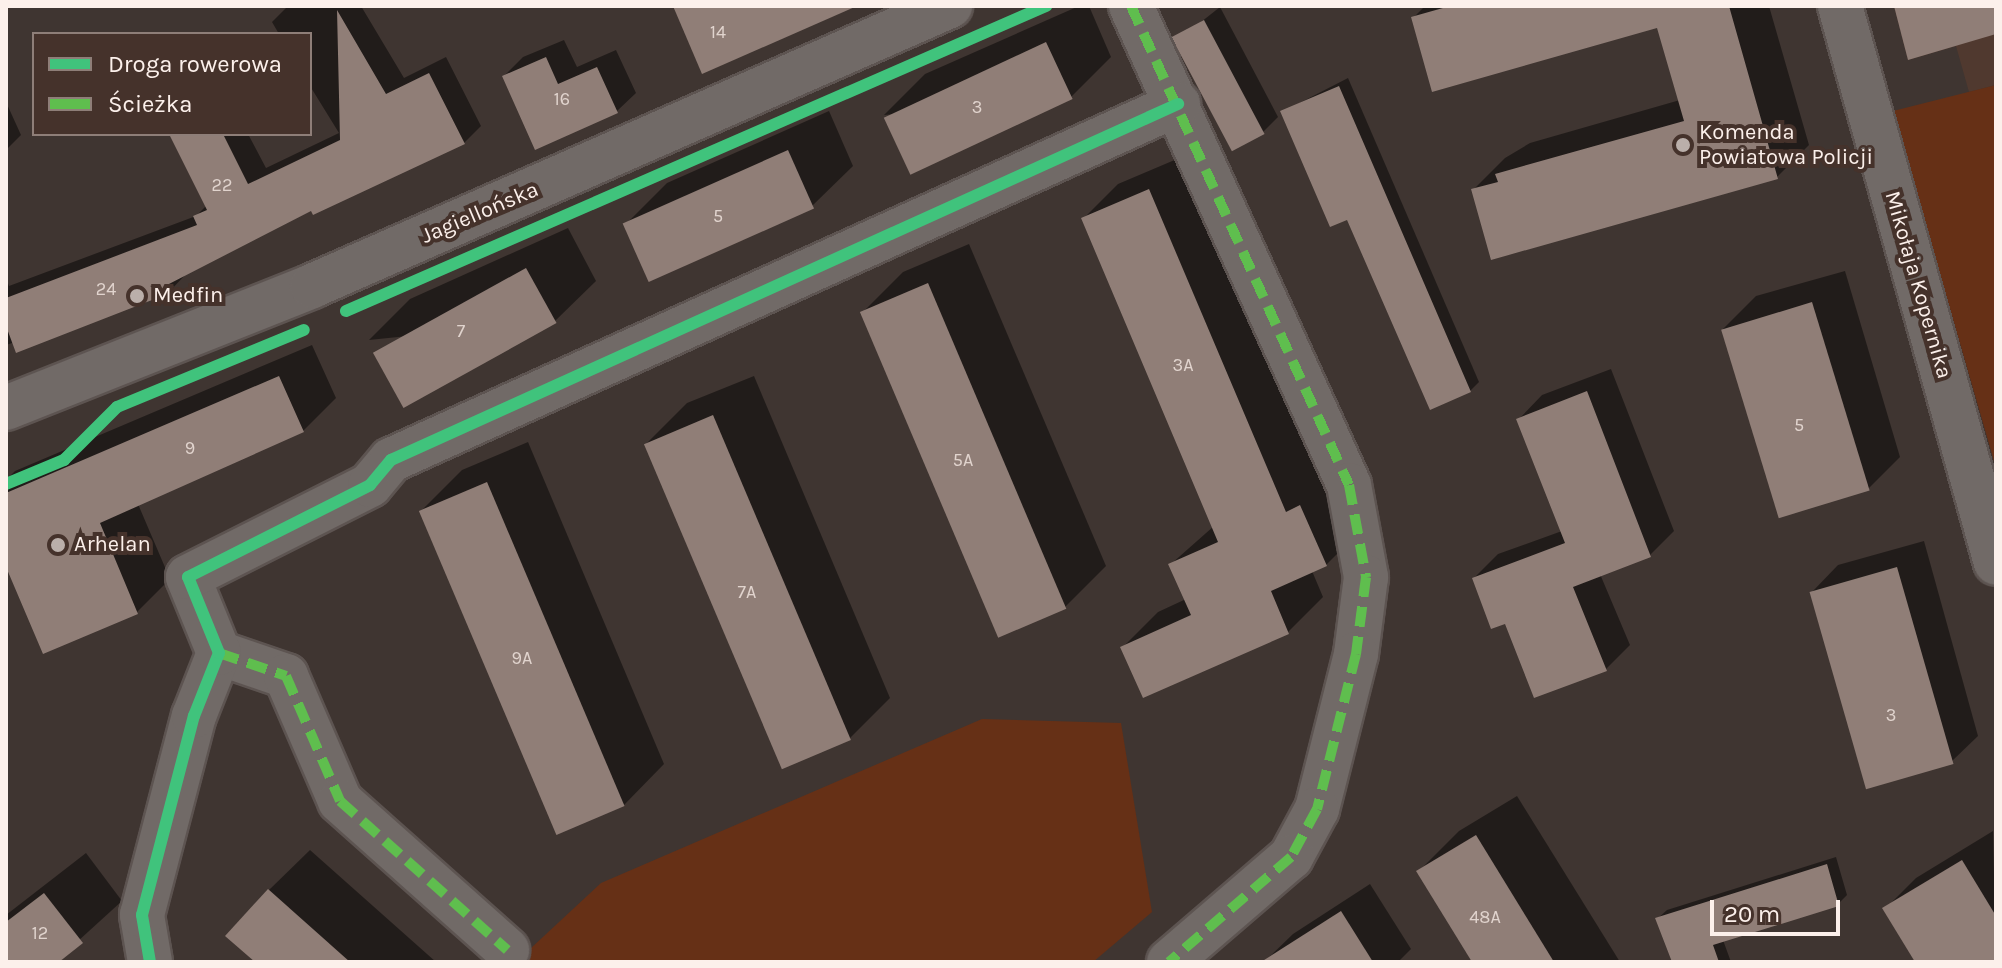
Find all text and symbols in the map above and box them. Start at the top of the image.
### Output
house number: 14 [710,21,726,43]
legend [32,32,312,136]
text: Droga rowerowa [108,50,282,78]
house number: 16 [554,88,570,110]
text: Ścieżka [108,90,193,118]
house number: 3 [972,96,982,118]
place label: Komenda Powiatowa Policji [1699,119,1873,170]
marker: Komenda Powiatowa Policji [1674,136,1692,154]
house number: 22 [212,174,232,196]
street label: Jagiellońska [417,176,543,250]
street label: Mikołaja Kopernika [1879,188,1957,382]
house number: 5 [713,205,723,227]
house number: 24 [96,278,116,300]
place label: Medfin [153,283,223,309]
marker: Medfin [128,287,146,305]
house number: 7 [457,320,465,342]
house number: 3A [1173,354,1193,376]
house number: 5 [1794,414,1804,436]
house number: 9 [185,437,195,459]
house number: 5A [953,449,973,471]
place label: Arhelan [74,532,151,558]
marker: Arhelan [49,536,67,554]
house number: 7A [738,581,756,603]
house number: 9A [512,647,532,669]
house number: 3 [1886,704,1896,726]
scale bar [1714,884,1844,934]
text: 20 m [1724,900,1780,928]
house number: 48A [1469,906,1501,928]
house number: 12 [32,922,48,944]

